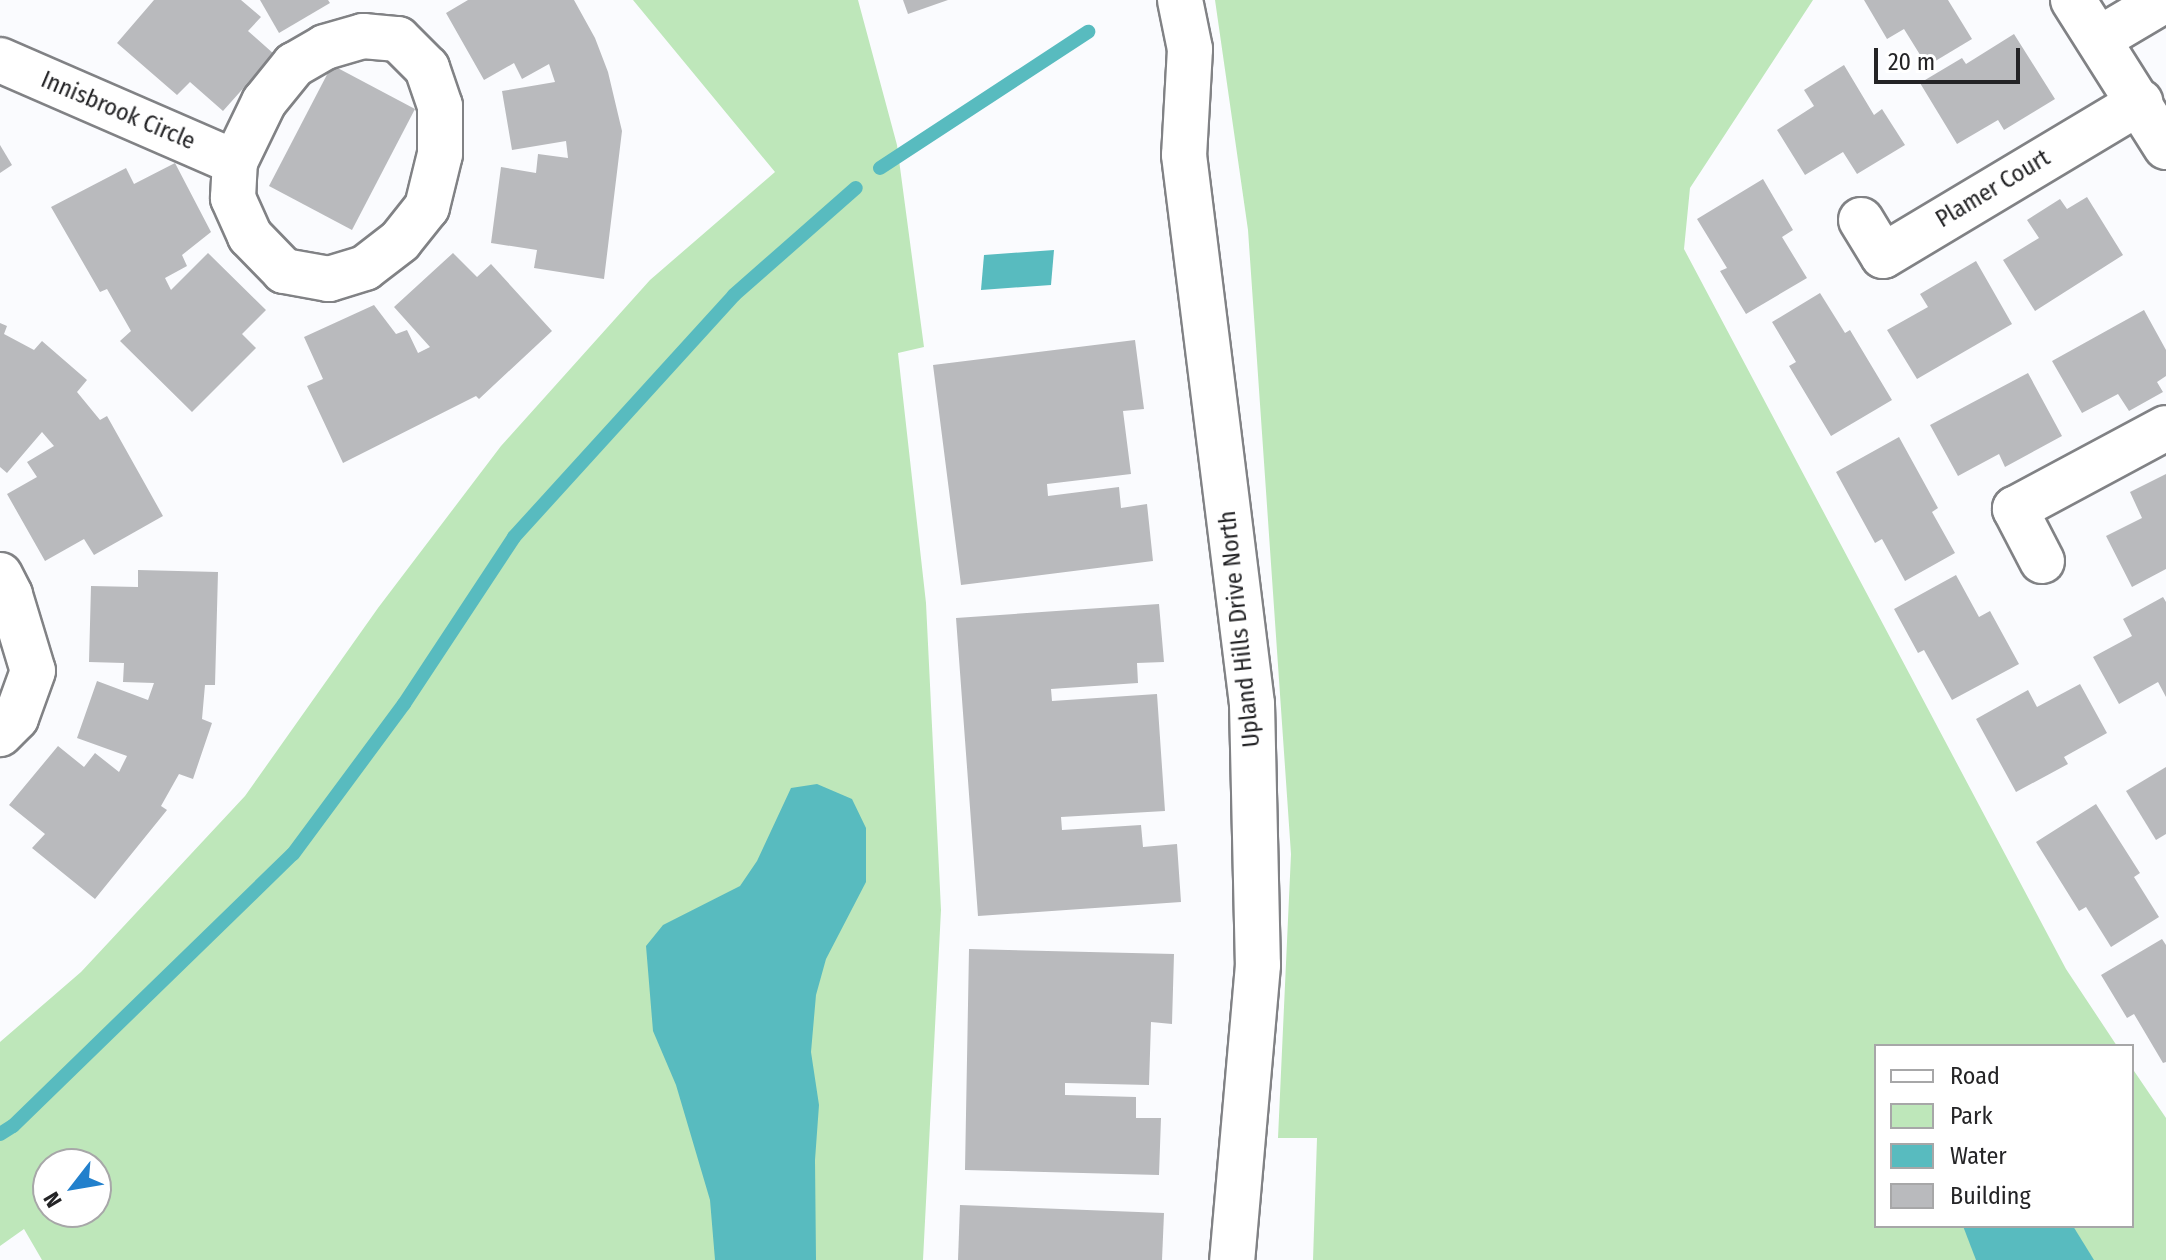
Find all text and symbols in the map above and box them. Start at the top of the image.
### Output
scale bar [1878,32,2024,82]
text: 20 m [1888,48,1935,76]
street label: Innisbrook Circle [37,66,199,156]
street label: Plamer Court [1931,144,2055,234]
street label: Upland Hills Drive North [1213,509,1267,749]
legend [1874,1044,2134,1228]
text: Road [1950,1062,2000,1090]
text: Park [1950,1102,1993,1130]
text: Water [1950,1142,2007,1170]
north arrow [32,1148,112,1228]
text: Building [1950,1182,2031,1210]
text: N [38,1187,68,1212]

